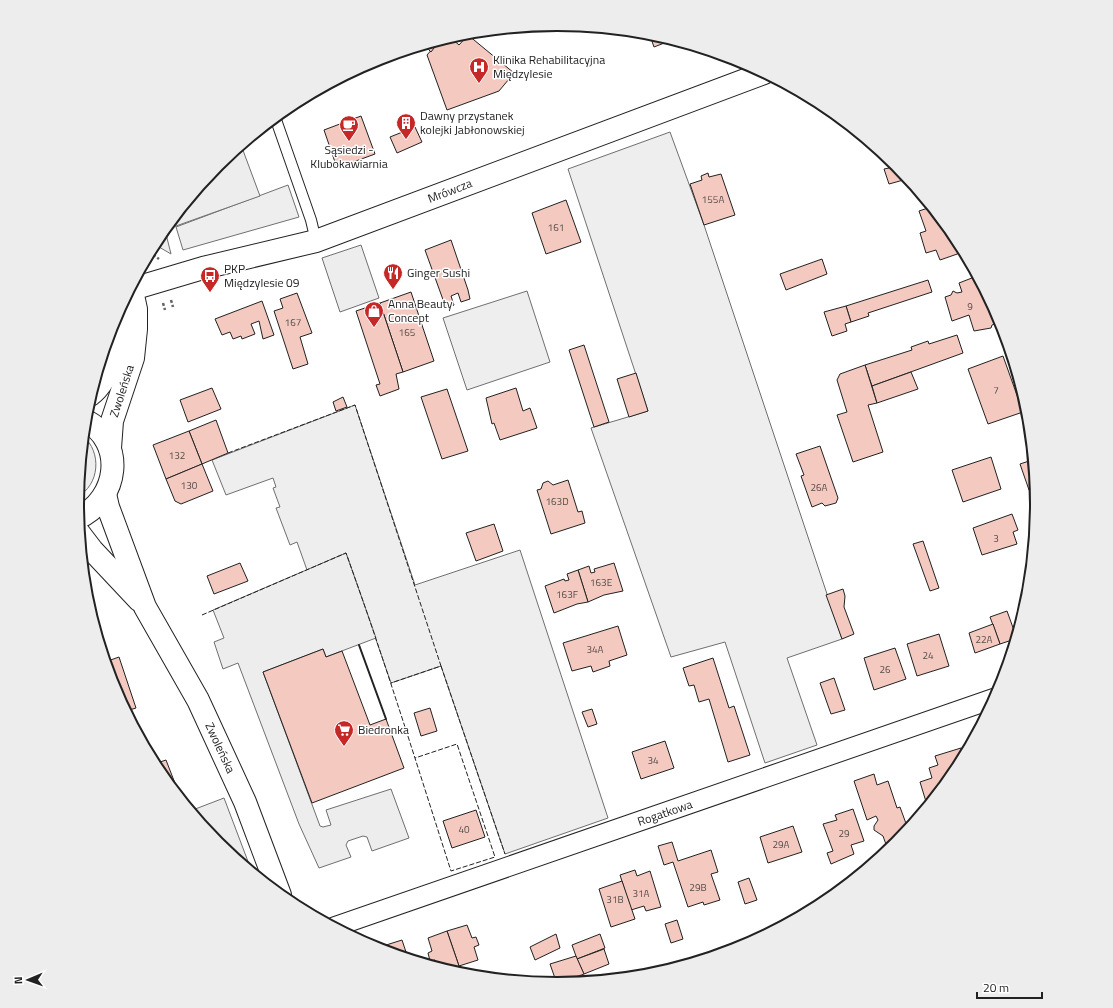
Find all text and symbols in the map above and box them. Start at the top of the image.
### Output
place label: Klinika Rehabilitacyjna Międzylesie [493,50,605,83]
hospital icon: Klinika Rehabilitacyjna Międzylesie [468,56,490,84]
place label: Dawny przystanek kolejki Jabłonowskiej [420,106,525,139]
building icon: Dawny przystanek kolejki Jabłonowskiej [395,112,417,140]
cafe icon: Sąsiedzi - Klubokawiarnia [338,114,360,142]
place label: Sąsiedzi - Klubokawiarnia [310,140,388,173]
street label: Mrówcza [425,173,475,208]
house number: 155A [702,192,724,207]
house number: 161 [548,220,564,235]
place label: PKP Międzylesie 09 [224,259,300,292]
restaurant icon: Ginger Sushi [382,262,404,290]
place label: Ginger Sushi [407,263,470,282]
bus stop icon: PKP Międzylesie 09 [199,265,221,293]
place label: Anna Beauty Concept [388,294,453,327]
house number: 9 [967,299,973,314]
shop icon: Anna Beauty Concept [363,300,385,328]
house number: 167 [285,315,301,330]
house number: 165 [399,325,416,340]
street label: Zwoleńska [104,362,139,420]
house number: 7 [993,383,999,398]
house number: 132 [169,448,185,463]
house number: 130 [181,478,198,493]
house number: 26A [810,480,828,495]
house number: 163D [545,494,569,509]
house number: 3 [993,531,999,546]
house number: 163E [590,575,613,590]
house number: 163F [556,587,578,602]
house number: 22A [975,632,993,647]
house number: 34A [586,642,604,657]
house number: 24 [922,648,934,663]
house number: 26 [879,662,891,677]
street label: Zwoleńska [200,719,241,776]
supermarket icon: Biedronka [333,719,355,747]
place label: Biedronka [358,720,409,739]
house number: 34 [647,753,659,768]
street label: Rogatkowa [635,794,695,831]
house number: 40 [458,822,470,837]
house number: 29 [838,826,850,841]
house number: 29A [772,837,790,852]
house number: 29B [689,880,707,895]
house number: 31A [632,886,650,901]
house number: 31B [606,892,624,907]
north arrow [8,960,48,1000]
scale bar [977,974,1042,1000]
text: N [10,976,26,984]
text: 20 m [983,978,1009,997]

